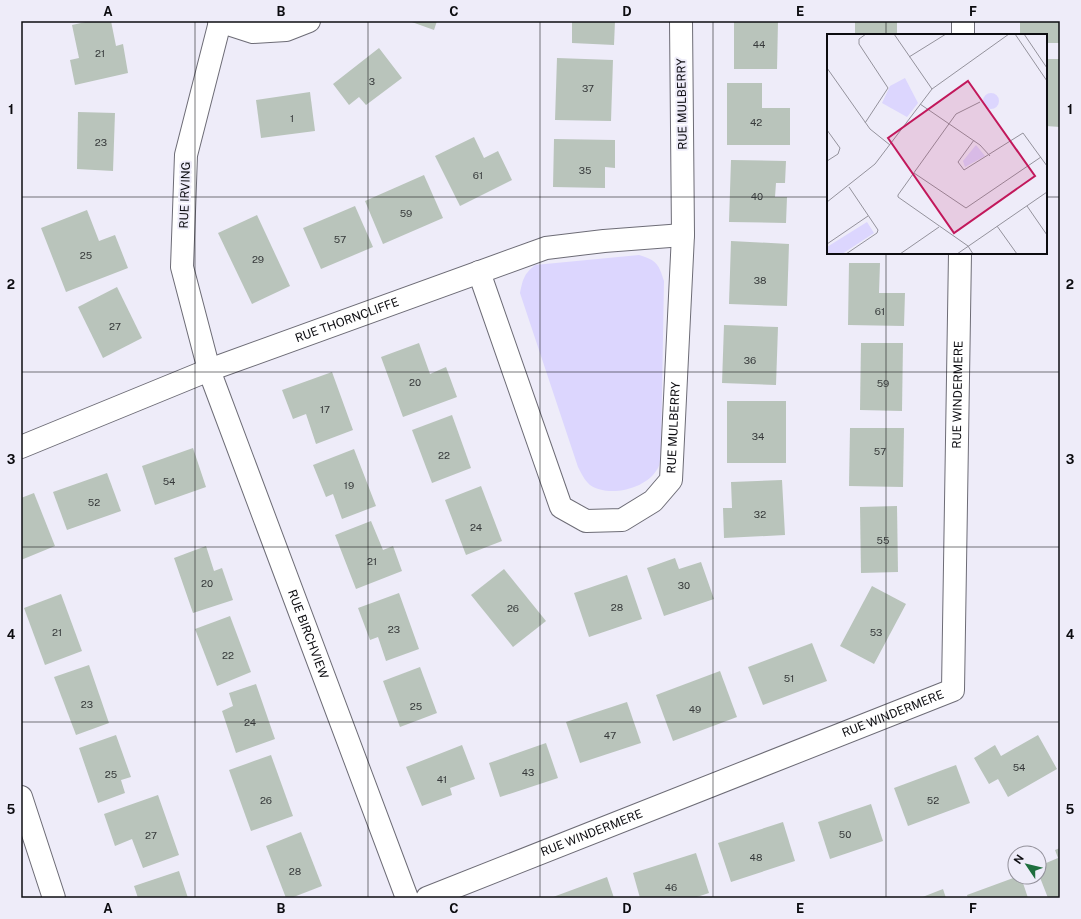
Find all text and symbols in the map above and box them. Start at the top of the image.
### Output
text: A [103,4,113,19]
text: B [277,4,286,19]
text: C [449,4,459,19]
text: D [622,4,632,19]
text: E [796,4,804,19]
text: F [969,4,977,19]
inset map [827,34,1047,254]
house number: 44 [753,38,765,50]
house number: 21 [95,47,105,59]
street label: RUE MULBERRY [674,57,690,150]
house number: 3 [369,75,375,87]
house number: 37 [582,82,594,94]
text: 1 [8,102,14,117]
text: 1 [1067,102,1073,117]
house number: 1 [290,112,294,124]
house number: 42 [750,116,762,128]
house number: 23 [95,136,107,148]
street label: RUE IRVING [177,161,193,229]
house number: 35 [579,164,591,176]
house number: 61 [473,169,483,181]
house number: 40 [751,190,763,202]
house number: 59 [400,207,412,219]
house number: 57 [334,233,346,245]
house number: 25 [80,249,92,261]
house number: 29 [252,253,264,265]
house number: 38 [754,274,766,286]
text: 2 [7,277,15,292]
text: 2 [1066,277,1074,292]
street label: RUE THORNCLIFFE [293,295,401,345]
house number: 61 [875,305,885,317]
house number: 27 [109,320,121,332]
street label: RUE WINDERMERE [950,341,966,449]
house number: 36 [744,354,756,366]
house number: 20 [409,376,421,388]
house number: 59 [877,377,889,389]
street label: RUE MULBERRY [664,381,683,474]
house number: 17 [320,403,330,415]
house number: 34 [752,430,764,442]
house number: 57 [874,445,886,457]
house number: 22 [438,449,450,461]
text: 3 [7,452,16,467]
text: 3 [1066,452,1075,467]
house number: 54 [163,475,175,487]
house number: 19 [344,479,354,491]
house number: 52 [88,496,100,508]
house number: 32 [754,508,766,520]
house number: 24 [470,521,482,533]
house number: 55 [877,534,889,546]
house number: 21 [367,555,377,567]
house number: 20 [201,577,213,589]
house number: 30 [678,579,690,591]
street label: RUE BIRCHVIEW [285,588,331,681]
house number: 28 [611,601,623,613]
house number: 26 [507,602,519,614]
house number: 23 [388,623,400,635]
house number: 21 [52,626,62,638]
house number: 53 [870,626,882,638]
text: 4 [7,627,16,642]
text: 4 [1066,627,1075,642]
house number: 22 [222,649,234,661]
house number: 51 [784,672,794,684]
street label: RUE WINDERMERE [840,687,946,740]
house number: 23 [81,698,93,710]
house number: 25 [410,700,422,712]
house number: 49 [689,703,701,715]
house number: 24 [244,716,256,728]
house number: 47 [604,729,616,741]
house number: 54 [1013,761,1025,773]
house number: 43 [522,766,534,778]
house number: 25 [105,768,117,780]
house number: 41 [437,773,447,785]
house number: 26 [260,794,272,806]
house number: 52 [927,794,939,806]
text: 5 [7,802,16,817]
text: 5 [1066,802,1075,817]
street label: RUE WINDERMERE [539,807,644,859]
house number: 50 [839,828,851,840]
house number: 27 [145,829,157,841]
north arrow [1007,845,1047,885]
house number: 48 [750,851,762,863]
text: N [1011,852,1026,866]
house number: 28 [289,865,301,877]
house number: 46 [665,881,677,893]
text: A [103,901,113,916]
text: B [277,901,286,916]
text: C [449,901,459,916]
text: D [622,901,632,916]
text: E [796,901,804,916]
text: F [969,901,977,916]

